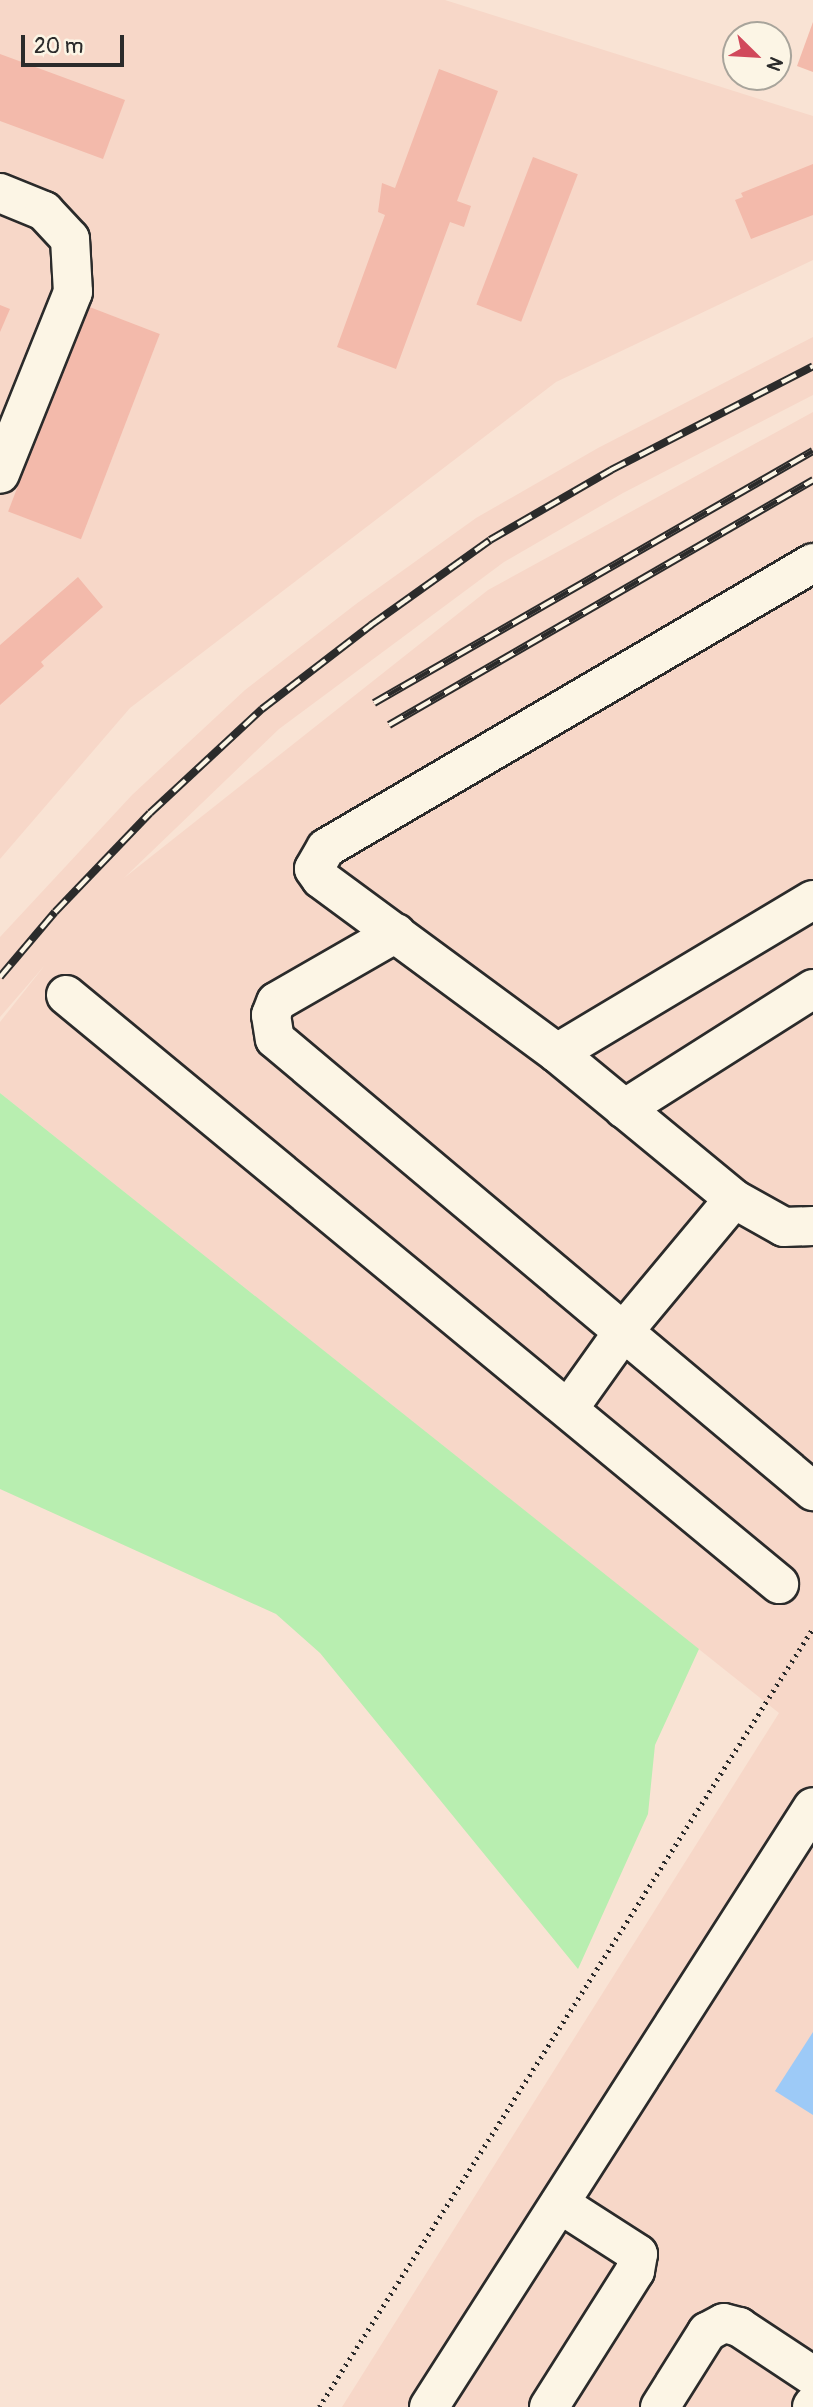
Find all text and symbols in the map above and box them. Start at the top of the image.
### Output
scale bar [24,21,128,65]
north arrow [722,21,792,91]
text: 20 m [34,33,83,60]
text: N [761,53,788,74]

